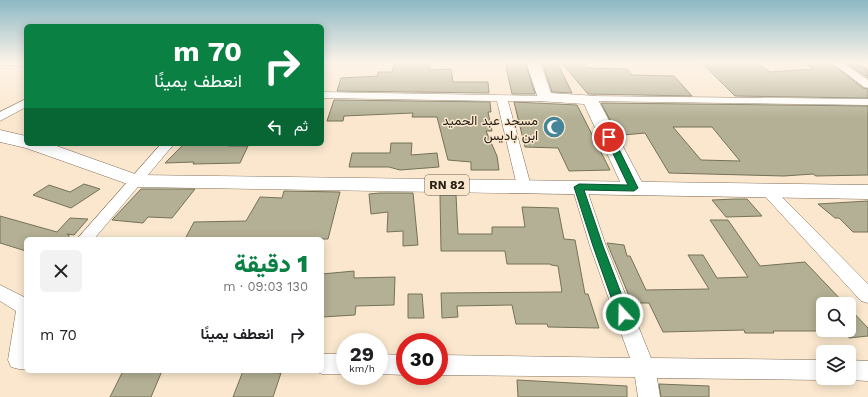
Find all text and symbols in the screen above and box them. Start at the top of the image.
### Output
text: 70 m [173,35,242,68]
icon: right [256,40,308,92]
text: انعطف يمينًا [154,70,242,91]
place label: مسجد عبد الحميد ابن باديس [443,113,538,144]
mosque icon: مسجد عبد الحميد ابن باديس [541,114,567,140]
icon: left [264,116,286,138]
text: ثم [294,117,308,135]
pin [592,120,626,154]
icon: arrive [598,126,620,148]
road number: RN 82 [425,175,469,195]
button: close [40,250,82,292]
text: 1 دقيقة [234,250,308,278]
text: 130 m · 09:03 [223,279,308,294]
position arrow [602,293,644,335]
map controls [816,297,856,385]
button: search [816,297,856,337]
icon: right [286,324,308,346]
text: انعطف يمينًا [201,325,274,343]
text: 70 m [40,326,77,344]
speed limit sign: 30 [396,333,448,385]
text: 29 [350,342,374,366]
button: layers [816,345,856,385]
text: km/h [349,363,375,374]

